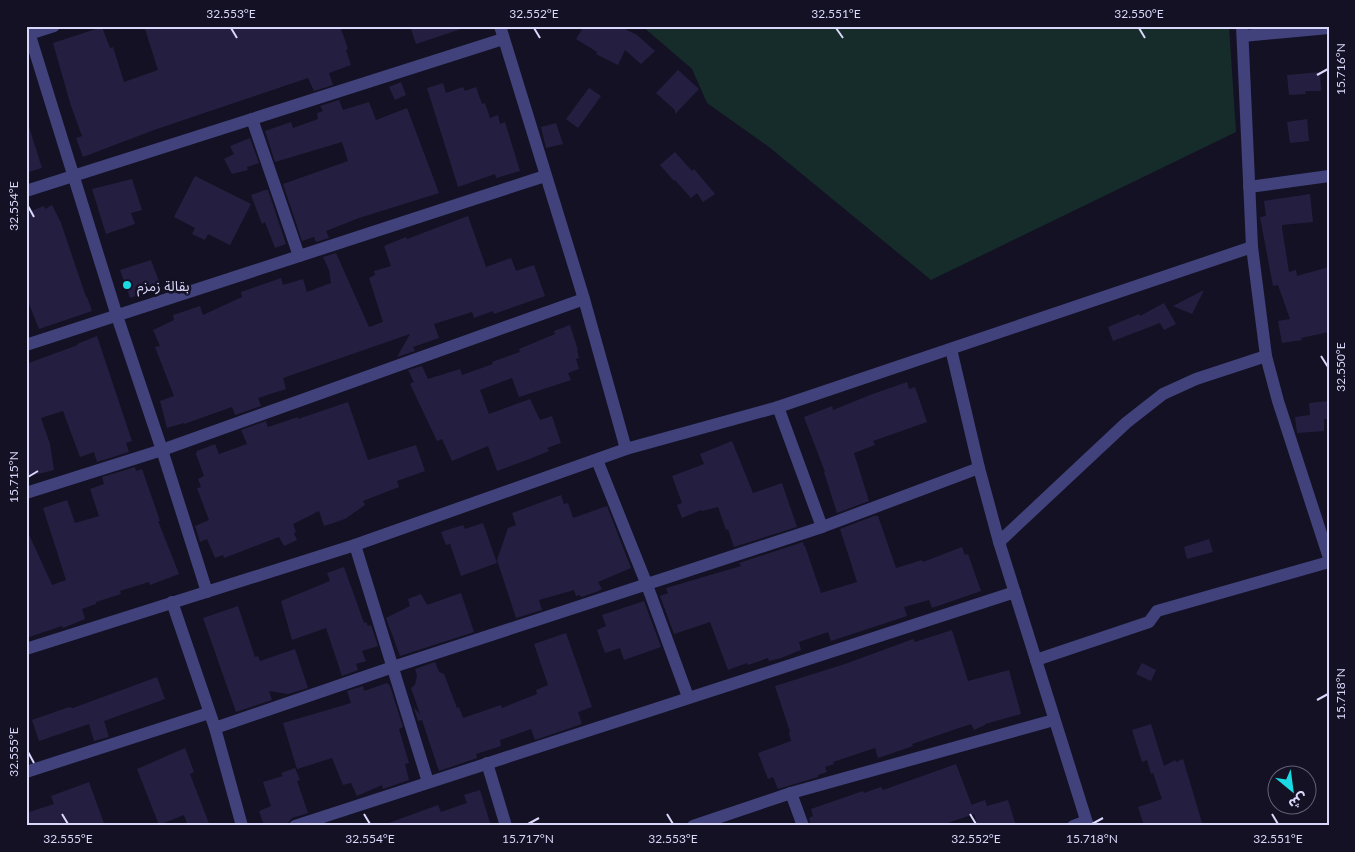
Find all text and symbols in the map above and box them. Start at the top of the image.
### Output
text: 32.553°E [206,6,256,21]
text: 32.552°E [509,6,559,21]
text: 32.551°E [811,6,861,21]
text: 32.550°E [1114,6,1164,21]
text: 15.716°N [1333,43,1348,95]
text: 32.554°E [6,181,21,231]
place label: بقالة زمزم [137,277,190,297]
marker: بقالة زمزم [121,279,133,291]
text: 32.550°E [1333,342,1348,392]
text: 15.715°N [6,451,21,503]
text: 15.718°N [1333,668,1348,720]
text: 32.555°E [6,727,21,777]
north arrow [1268,764,1318,814]
text: ش [1286,790,1311,814]
text: 32.555°E [43,831,93,846]
text: 32.554°E [345,831,395,846]
text: 15.717°N [502,831,554,846]
text: 32.553°E [648,831,698,846]
text: 32.552°E [951,831,1001,846]
text: 15.718°N [1066,831,1118,846]
text: 32.551°E [1253,831,1303,846]

